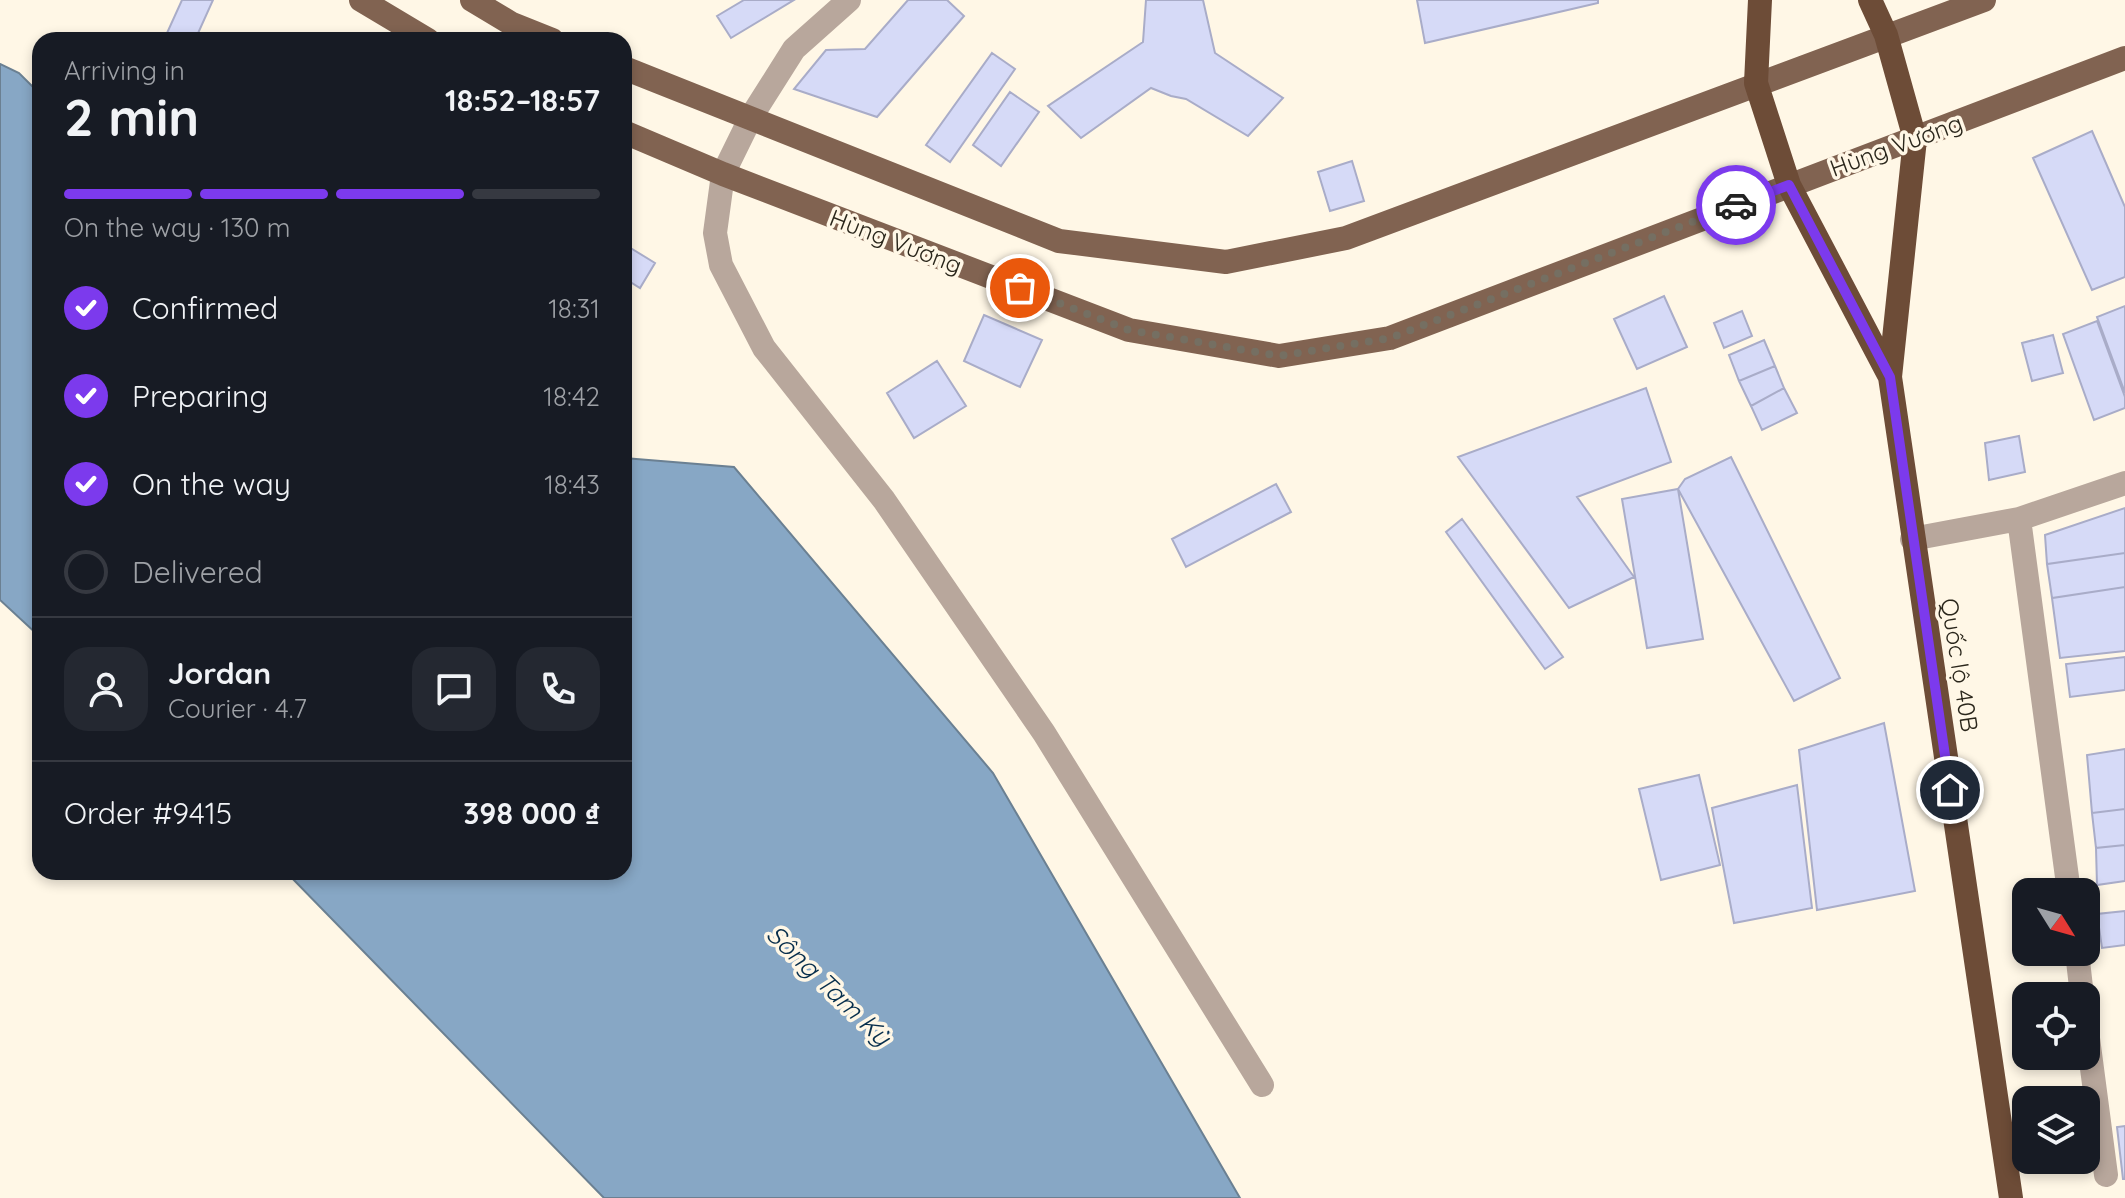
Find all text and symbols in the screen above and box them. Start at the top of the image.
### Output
text: Arriving in [64,54,185,87]
text: 18:52–18:57 [445,81,600,119]
text: 2 min [64,84,199,149]
street label: Hùng Vương [1826,107,1966,183]
courier [1696,165,1776,245]
icon: car [1714,183,1758,227]
street label: Hùng Vương [826,202,966,280]
text: On the way · 130 m [64,211,290,244]
pin [986,254,1054,322]
icon: bag [998,266,1042,310]
icon: check [64,286,108,330]
text: Confirmed [132,289,278,327]
text: 18:31 [548,292,600,325]
icon: check [64,374,108,418]
text: Preparing [132,377,268,415]
text: 18:42 [543,380,600,413]
icon: check [64,462,108,506]
text: On the way [132,465,291,503]
text: 18:43 [544,468,600,501]
text: Delivered [132,553,263,591]
street label: Quốc lộ 40B [1935,596,1985,734]
button: person [64,647,148,731]
button: chat [412,647,496,731]
button: phone [516,647,600,731]
text: Jordan [168,654,271,692]
text: Courier · 4.7 [168,692,307,725]
pin [1916,756,1984,824]
icon: home [1928,768,1972,812]
text: Order #9415 [64,794,232,832]
text: 398 000 ₫ [463,794,600,832]
north arrow [2012,878,2100,966]
map controls [2012,878,2100,1174]
water label: Sông Tam Kỳ [760,918,899,1053]
button: locate [2012,982,2100,1070]
button: layers [2012,1086,2100,1174]

